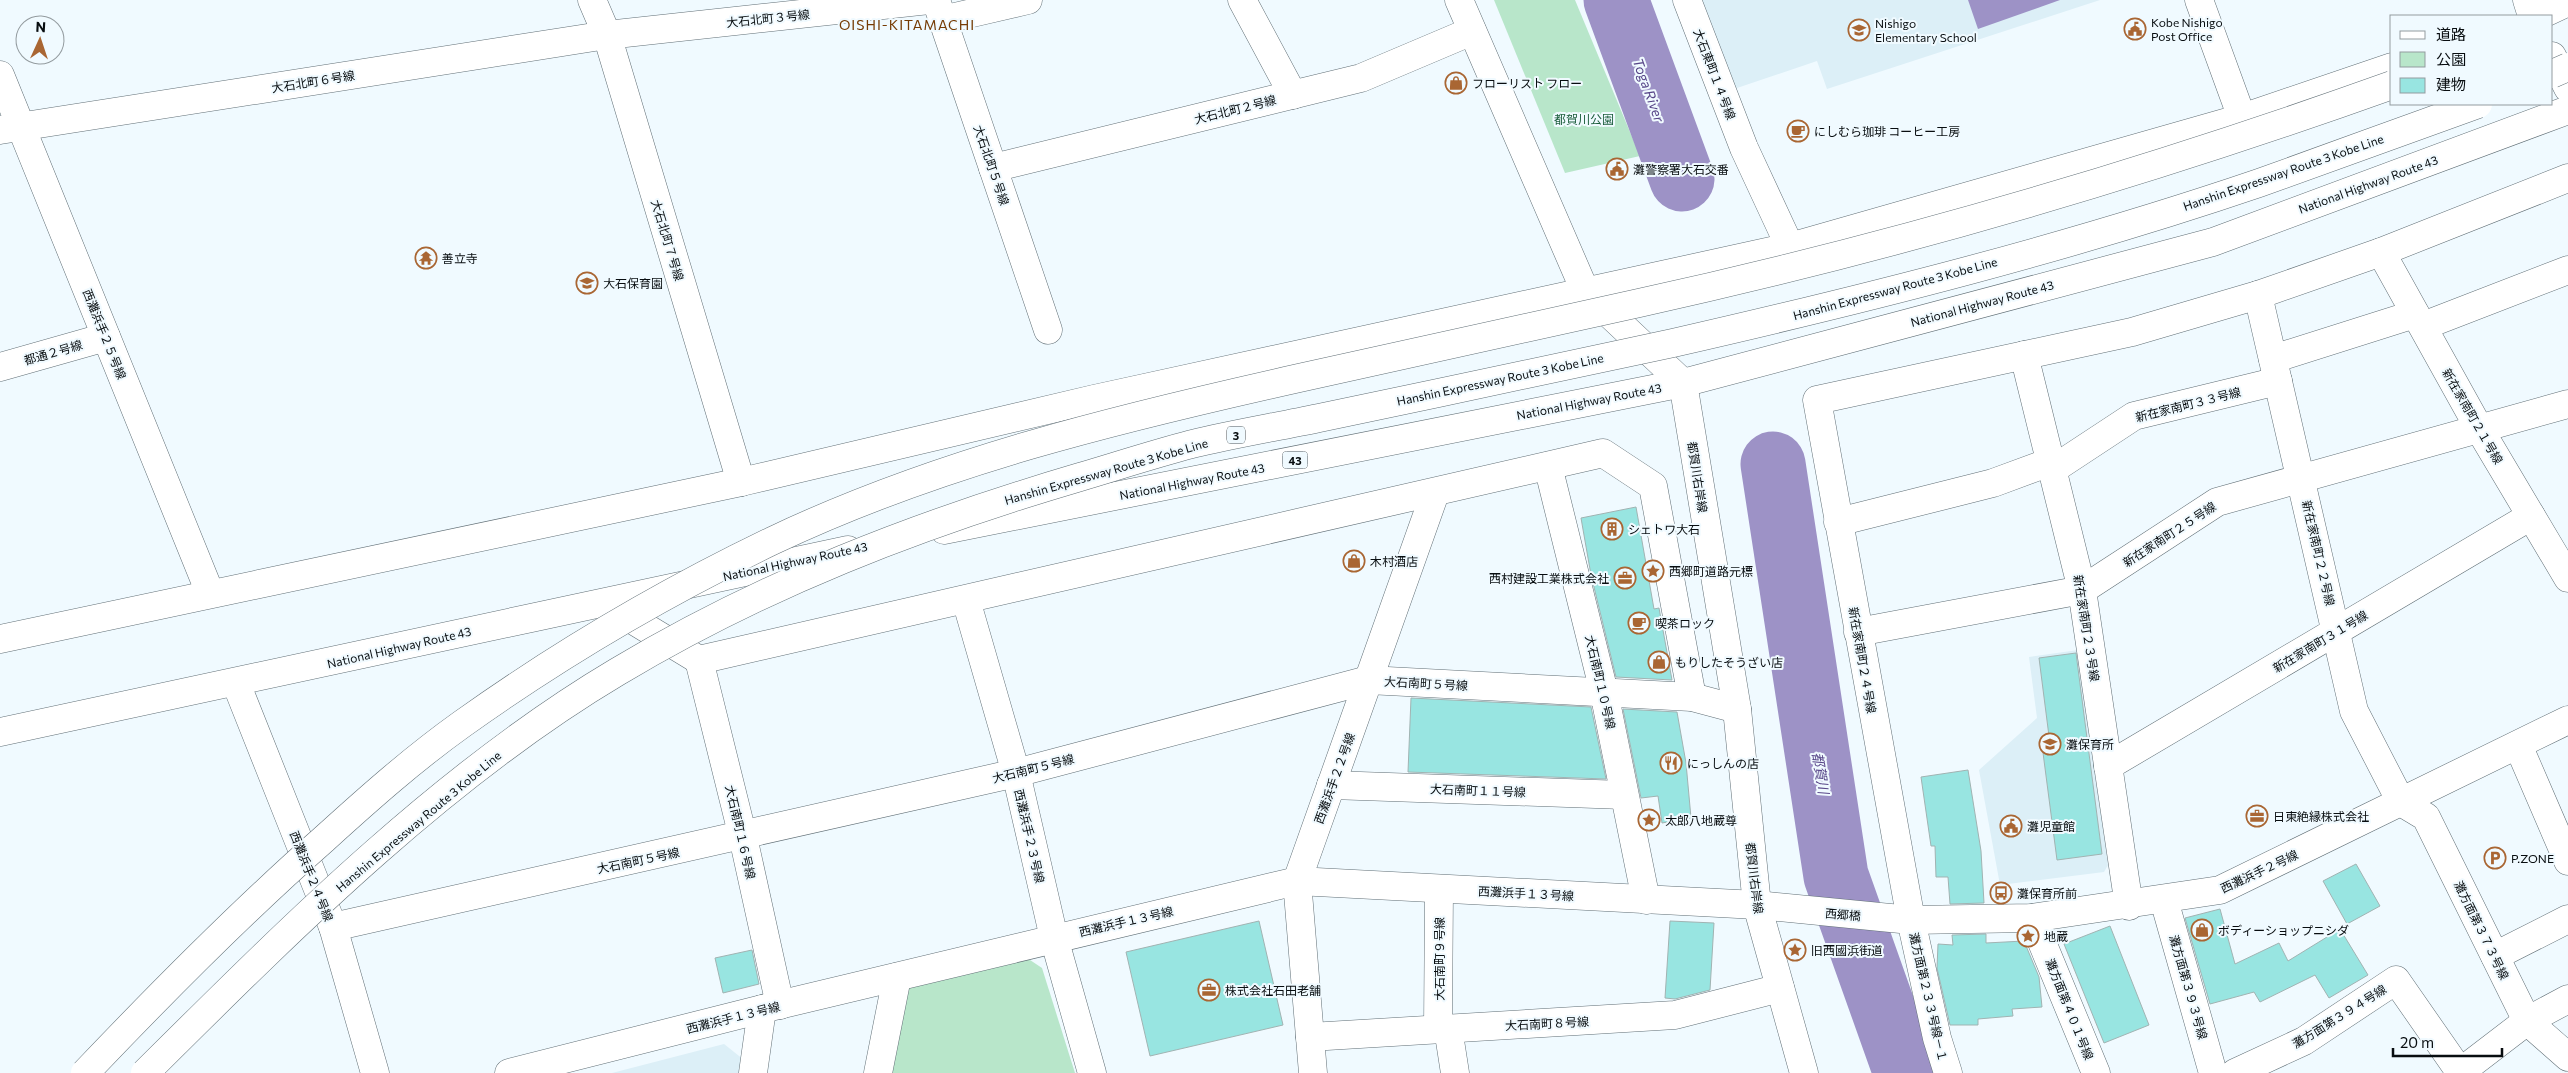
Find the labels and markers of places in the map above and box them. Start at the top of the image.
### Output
place label: Kobe Nishigo Post Office [2151,15,2223,43]
place label: Nishigo Elementary School [1875,16,1977,44]
public building icon: Kobe Nishigo Post Office [2123,17,2147,41]
school or university icon: Nishigo Elementary School [1847,18,1871,42]
shop icon: フローリスト フロー [1444,71,1468,95]
place label: フローリスト フロー [1472,76,1582,90]
cafe icon: にしむら珈琲 コーヒー工房 [1786,119,1810,143]
place label: にしむら珈琲 コーヒー工房 [1814,124,1960,138]
public building icon: 灘警察署大石交番 [1605,157,1629,181]
place label: 灘警察署大石交番 [1633,162,1729,176]
temple icon: 善立寺 [414,246,438,270]
place label: 善立寺 [442,251,478,265]
school or university icon: 大石保育園 [575,271,599,295]
place label: 大石保育園 [603,276,663,290]
building icon: シェトワ大石 [1600,517,1624,541]
place label: シェトワ大石 [1628,522,1700,536]
shop icon: 木村酒店 [1342,549,1366,573]
place label: 木村酒店 [1370,554,1418,568]
place icon: 西郷町道路元標 [1641,559,1665,583]
place label: 西郷町道路元標 [1669,564,1753,578]
office icon: 西村建設工業株式会社 [1613,566,1637,590]
place label: 西村建設工業株式会社 [1489,571,1609,585]
cafe icon: 喫茶ロック [1627,611,1651,635]
place label: 喫茶ロック [1655,616,1715,630]
shop icon: もりしたそうざい店 [1647,650,1671,674]
place label: もりしたそうざい店 [1675,655,1783,669]
school or university icon: 灘保育所 [2038,732,2062,756]
place label: 灘保育所 [2066,737,2114,751]
restaurant icon: にっしんの店 [1659,751,1683,775]
place label: にっしんの店 [1687,756,1759,770]
office icon: 日東絶縁株式会社 [2245,804,2269,828]
place icon: 太郎八地蔵尊 [1637,808,1661,832]
place label: 日東絶縁株式会社 [2273,809,2369,823]
place label: 太郎八地蔵尊 [1665,813,1737,827]
public building icon: 灘児童館 [1999,814,2023,838]
place label: 灘児童館 [2027,819,2075,833]
parking icon: P.ZONE [2483,846,2507,870]
place label: P.ZONE [2511,851,2554,865]
bus stop icon: 灘保育所前 [1989,881,2013,905]
place label: 灘保育所前 [2017,886,2077,900]
shop icon: ボディーショップニシダ [2190,918,2214,942]
place label: ボディーショップニシダ [2218,923,2349,937]
place icon: 地蔵 [2016,924,2040,948]
place label: 地蔵 [2044,929,2068,943]
place icon: 旧西國浜街道 [1783,938,1807,962]
place label: 旧西國浜街道 [1811,943,1883,957]
office icon: 株式会社石田老舗 [1197,978,1221,1002]
place label: 株式会社石田老舗 [1225,983,1321,997]

